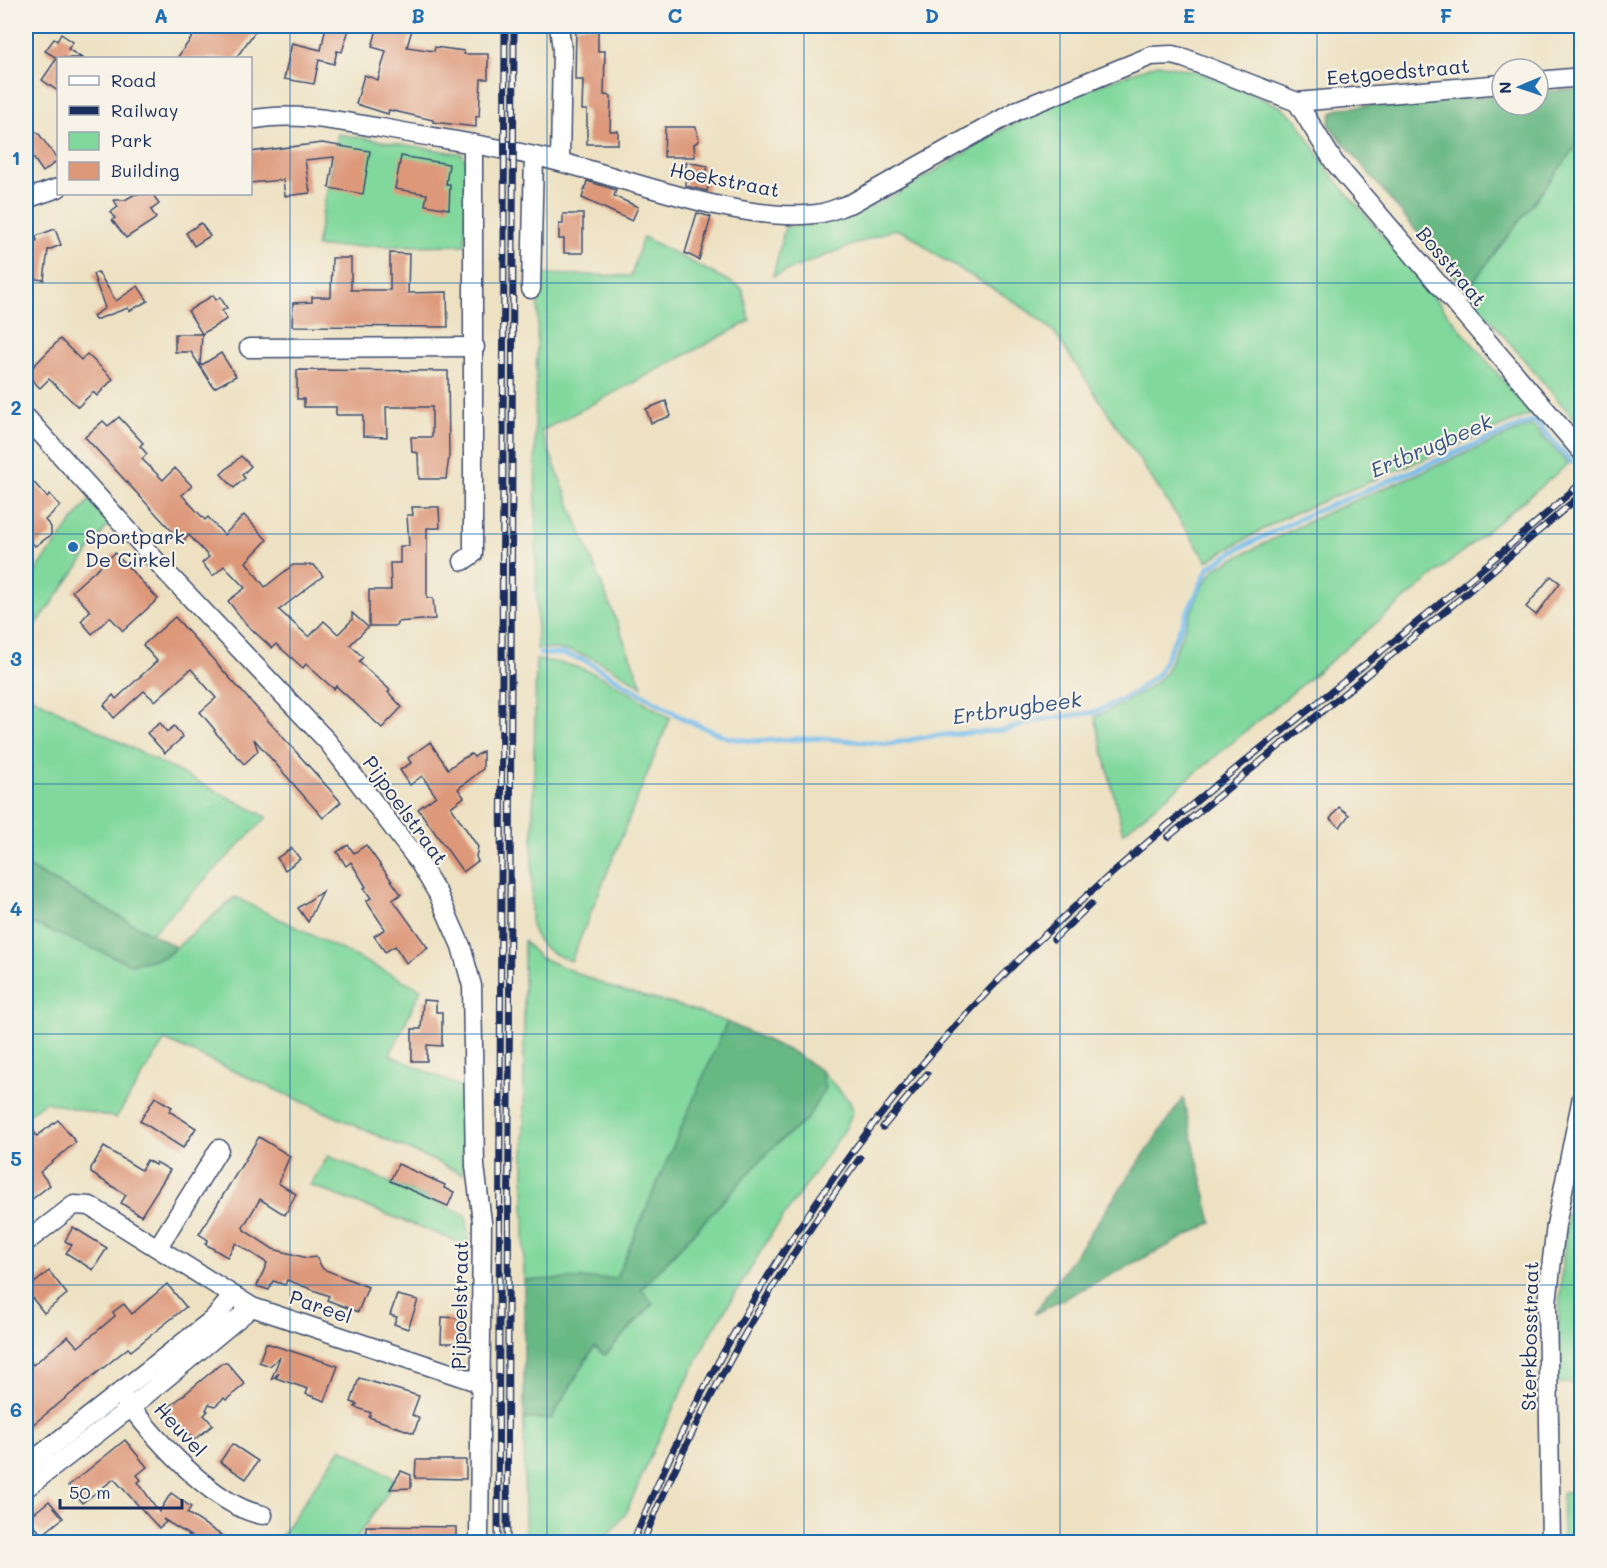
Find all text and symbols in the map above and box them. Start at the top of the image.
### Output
text: A [154,2,168,28]
text: B [411,2,425,28]
text: C [668,2,683,28]
text: D [925,2,939,28]
text: E [1183,2,1195,28]
text: F [1440,2,1453,28]
street label: Eetgoedstraat [1325,52,1471,90]
legend [57,57,252,195]
north arrow [1490,57,1550,117]
text: Road [111,68,156,92]
text: N [1494,81,1515,94]
text: Railway [111,98,178,122]
text: Park [111,128,152,152]
text: 1 [12,144,20,170]
street label: Hoekstraat [668,156,782,202]
text: Building [111,158,179,182]
street label: Bosstraat [1411,221,1493,311]
text: 2 [10,394,22,420]
water label: Ertbrugbeek [1366,407,1497,483]
place label: Sportpark De Cirkel [85,523,185,572]
marker: Sportpark De Cirkel [66,540,80,554]
text: 3 [10,645,22,671]
water label: Ertbrugbeek [951,684,1084,729]
street label: Pijpoelstraat [358,750,454,870]
text: 4 [10,895,23,921]
text: 5 [10,1145,22,1171]
street label: Pijpoelstraat [445,1240,473,1370]
street label: Sterkbosstraat [1515,1261,1543,1411]
street label: Pareel [286,1283,356,1329]
text: 6 [10,1396,22,1422]
street label: Heuvel [149,1396,213,1462]
scale bar [60,1472,182,1510]
text: 50 m [69,1480,111,1504]

